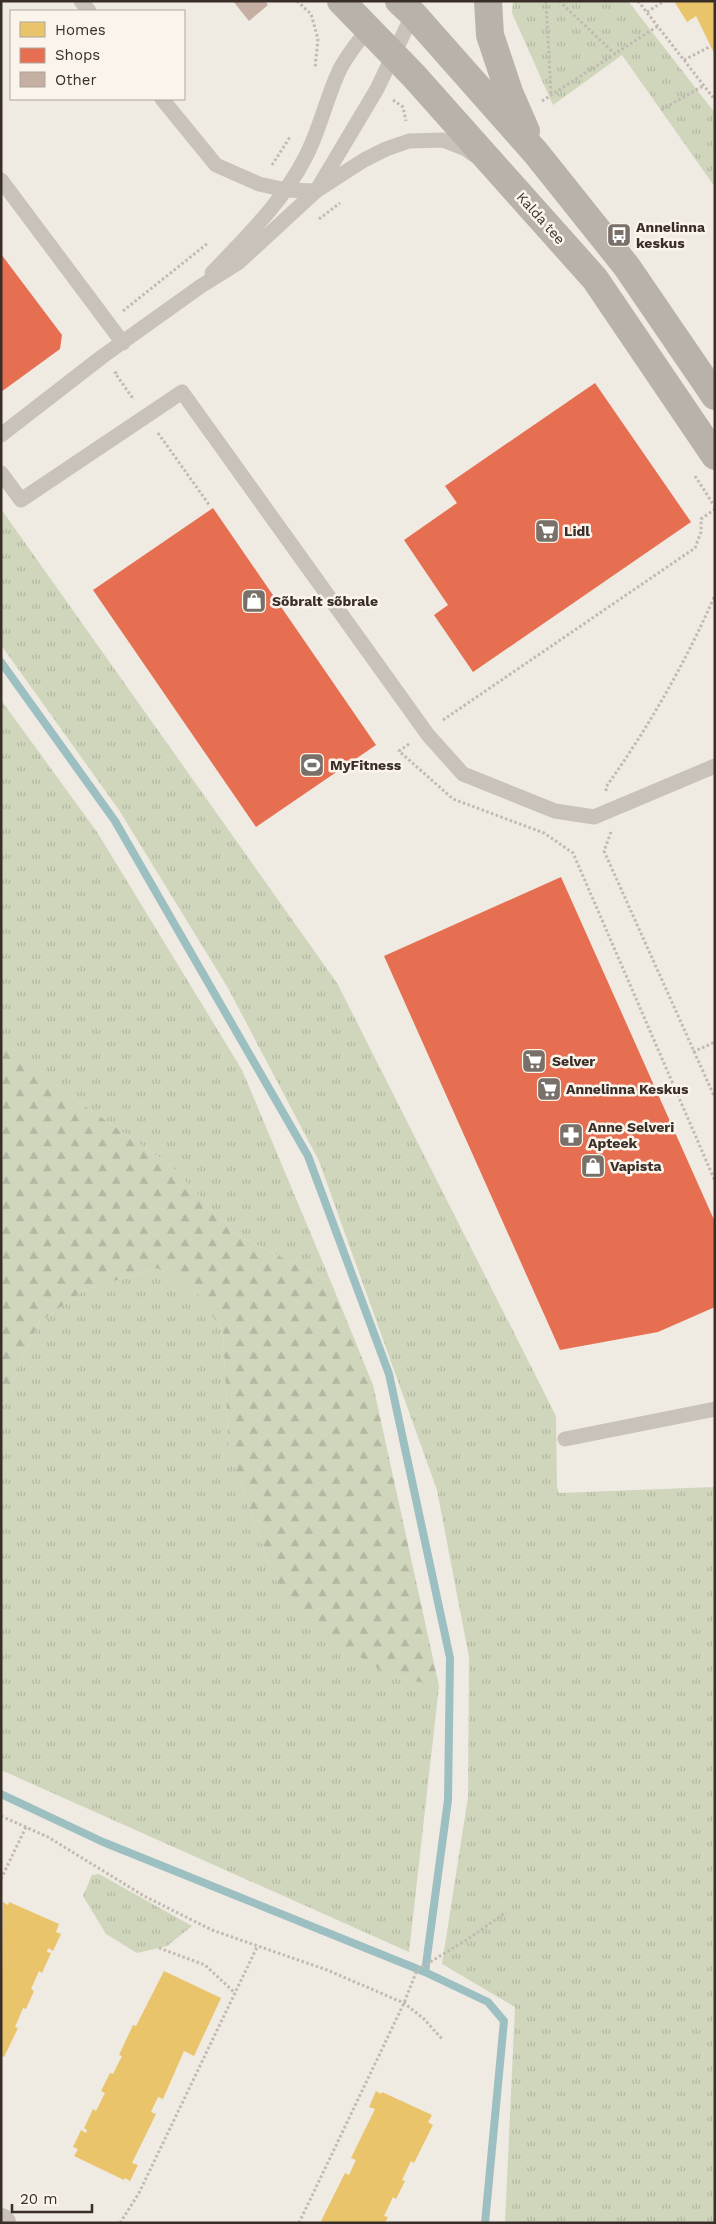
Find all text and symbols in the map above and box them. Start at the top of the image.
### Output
legend [10,10,185,100]
text: Homes [55,21,106,39]
text: Shops [55,46,100,64]
text: Other [55,71,97,89]
street label: Kalda tee [514,189,568,247]
place label: Annelinna keskus [636,219,706,251]
bus stop icon: Annelinna keskus [606,222,632,248]
supermarket icon: Lidl [534,518,560,544]
place label: Lidl [564,523,590,539]
shop icon: Sõbralt sõbrale [241,588,267,614]
place label: Sõbralt sõbrale [272,593,378,609]
sports icon: MyFitness [299,752,325,778]
place label: MyFitness [330,757,402,773]
supermarket icon: Selver [521,1048,547,1074]
place label: Selver [552,1053,595,1069]
supermarket icon: Annelinna Keskus [536,1076,562,1102]
place label: Annelinna Keskus [566,1081,689,1097]
place label: Anne Selveri Apteek [588,1119,674,1151]
pharmacy icon: Anne Selveri Apteek [558,1122,584,1148]
shop icon: Vapista [580,1153,606,1179]
place label: Vapista [610,1158,662,1174]
scale bar [12,2182,92,2214]
text: 20 m [20,2190,58,2208]

